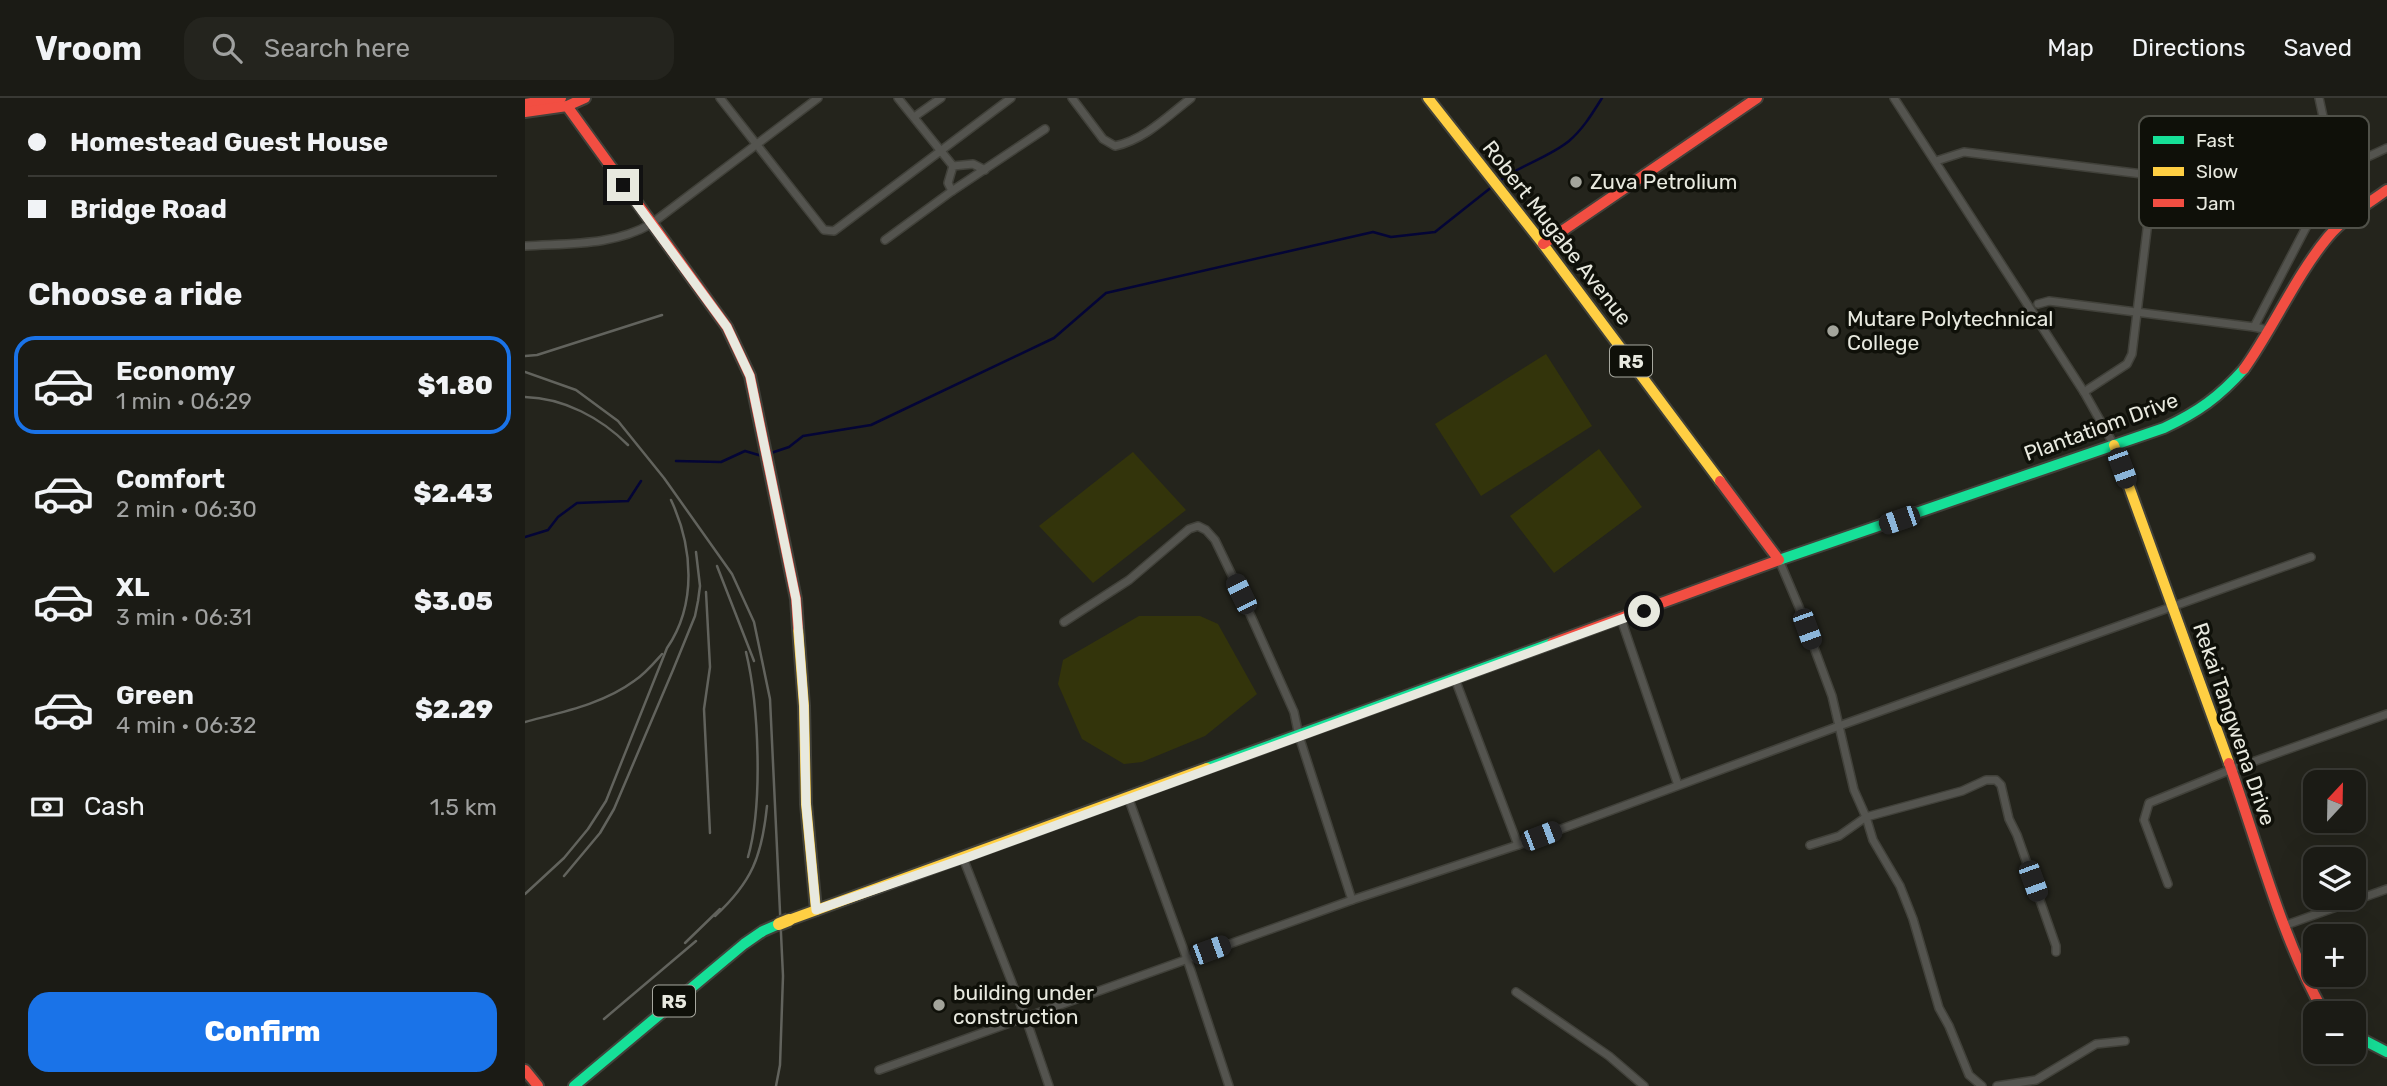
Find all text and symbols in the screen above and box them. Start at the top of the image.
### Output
search box [184,17,674,80]
text: Vroom [35,29,142,68]
icon: search [208,29,246,67]
text: Search here [264,33,410,64]
text: Map [2047,34,2094,62]
text: Directions [2132,34,2245,62]
text: Saved [2283,34,2352,62]
legend [2139,116,2369,228]
text: Homestead Guest House [70,127,388,158]
text: Fast [2196,129,2235,152]
street label: Robert Mugabe Avenue [1478,136,1637,330]
text: Slow [2196,160,2238,183]
route end [607,169,639,201]
place label: Zuva Petrolium [1590,169,1737,194]
marker: Zuva Petrolium [1568,174,1584,190]
text: Jam [2196,192,2235,215]
text: Bridge Road [70,194,227,225]
text: Choose a ride [28,275,242,313]
place label: Mutare Polytechnical College [1847,306,2053,355]
marker: Mutare Polytechnical College [1825,323,1841,339]
road number: R5 [1610,345,1652,376]
icon: car [32,354,95,417]
text: Economy [116,356,235,387]
text: $1.80 [417,370,493,401]
text: 1 min · 06:29 [116,387,252,415]
street label: Plantatiom Drive [2020,387,2181,466]
car [2105,445,2140,491]
icon: car [32,462,95,525]
text: Comfort [116,464,225,495]
text: $2.43 [414,478,493,509]
text: 2 min · 06:30 [116,495,257,523]
car [1876,503,1923,537]
icon: car [32,570,95,633]
car [1223,571,1260,617]
text: XL [116,572,149,603]
text: $3.05 [414,586,493,617]
route start [1628,595,1660,627]
text: 3 min · 06:31 [116,603,252,631]
car [1790,606,1825,652]
street label: Rekai Tangwena Drive [2188,619,2281,828]
icon: car [32,678,95,741]
text: Green [116,680,194,711]
text: $2.29 [415,694,493,725]
text: 4 min · 06:32 [116,711,256,739]
north arrow [2303,770,2366,833]
map controls [2303,770,2366,1064]
icon: cash [28,788,66,826]
text: Cash [84,791,145,822]
text: 1.5 km [430,793,497,821]
car [1518,819,1565,853]
button: layers [2303,847,2366,910]
car [2016,858,2051,904]
button: + [2303,924,2366,987]
car [1187,933,1234,967]
place label: building under construction [953,980,1094,1029]
road number: R5 [653,986,695,1016]
button: Confirm [28,992,497,1072]
marker: building under construction [931,997,947,1013]
button: − [2303,1001,2366,1064]

